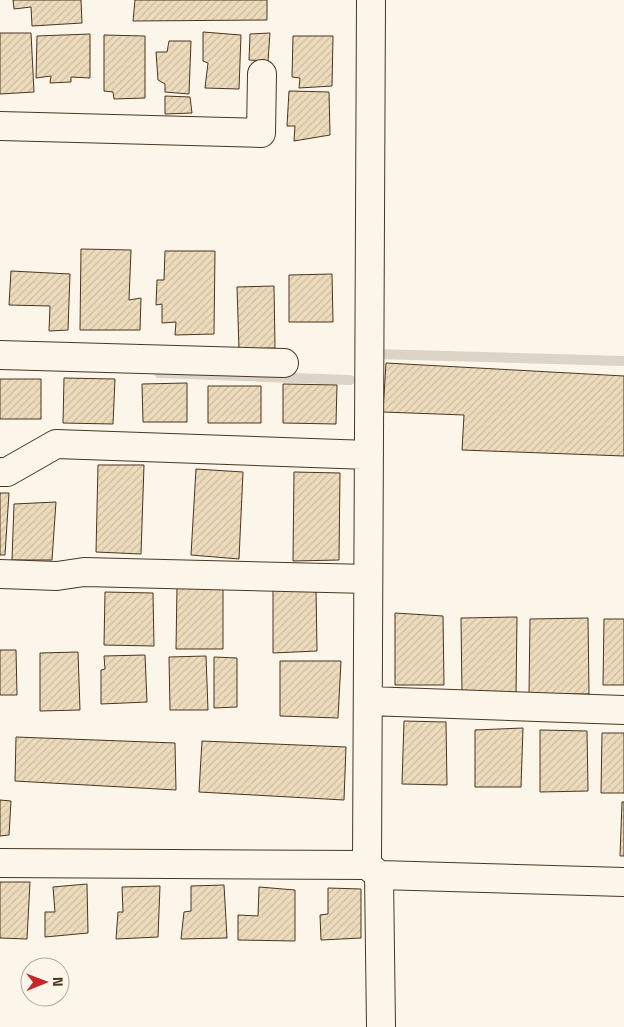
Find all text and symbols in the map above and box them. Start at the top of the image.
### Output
north arrow [20,957,70,1007]
text: N [48,977,69,987]

